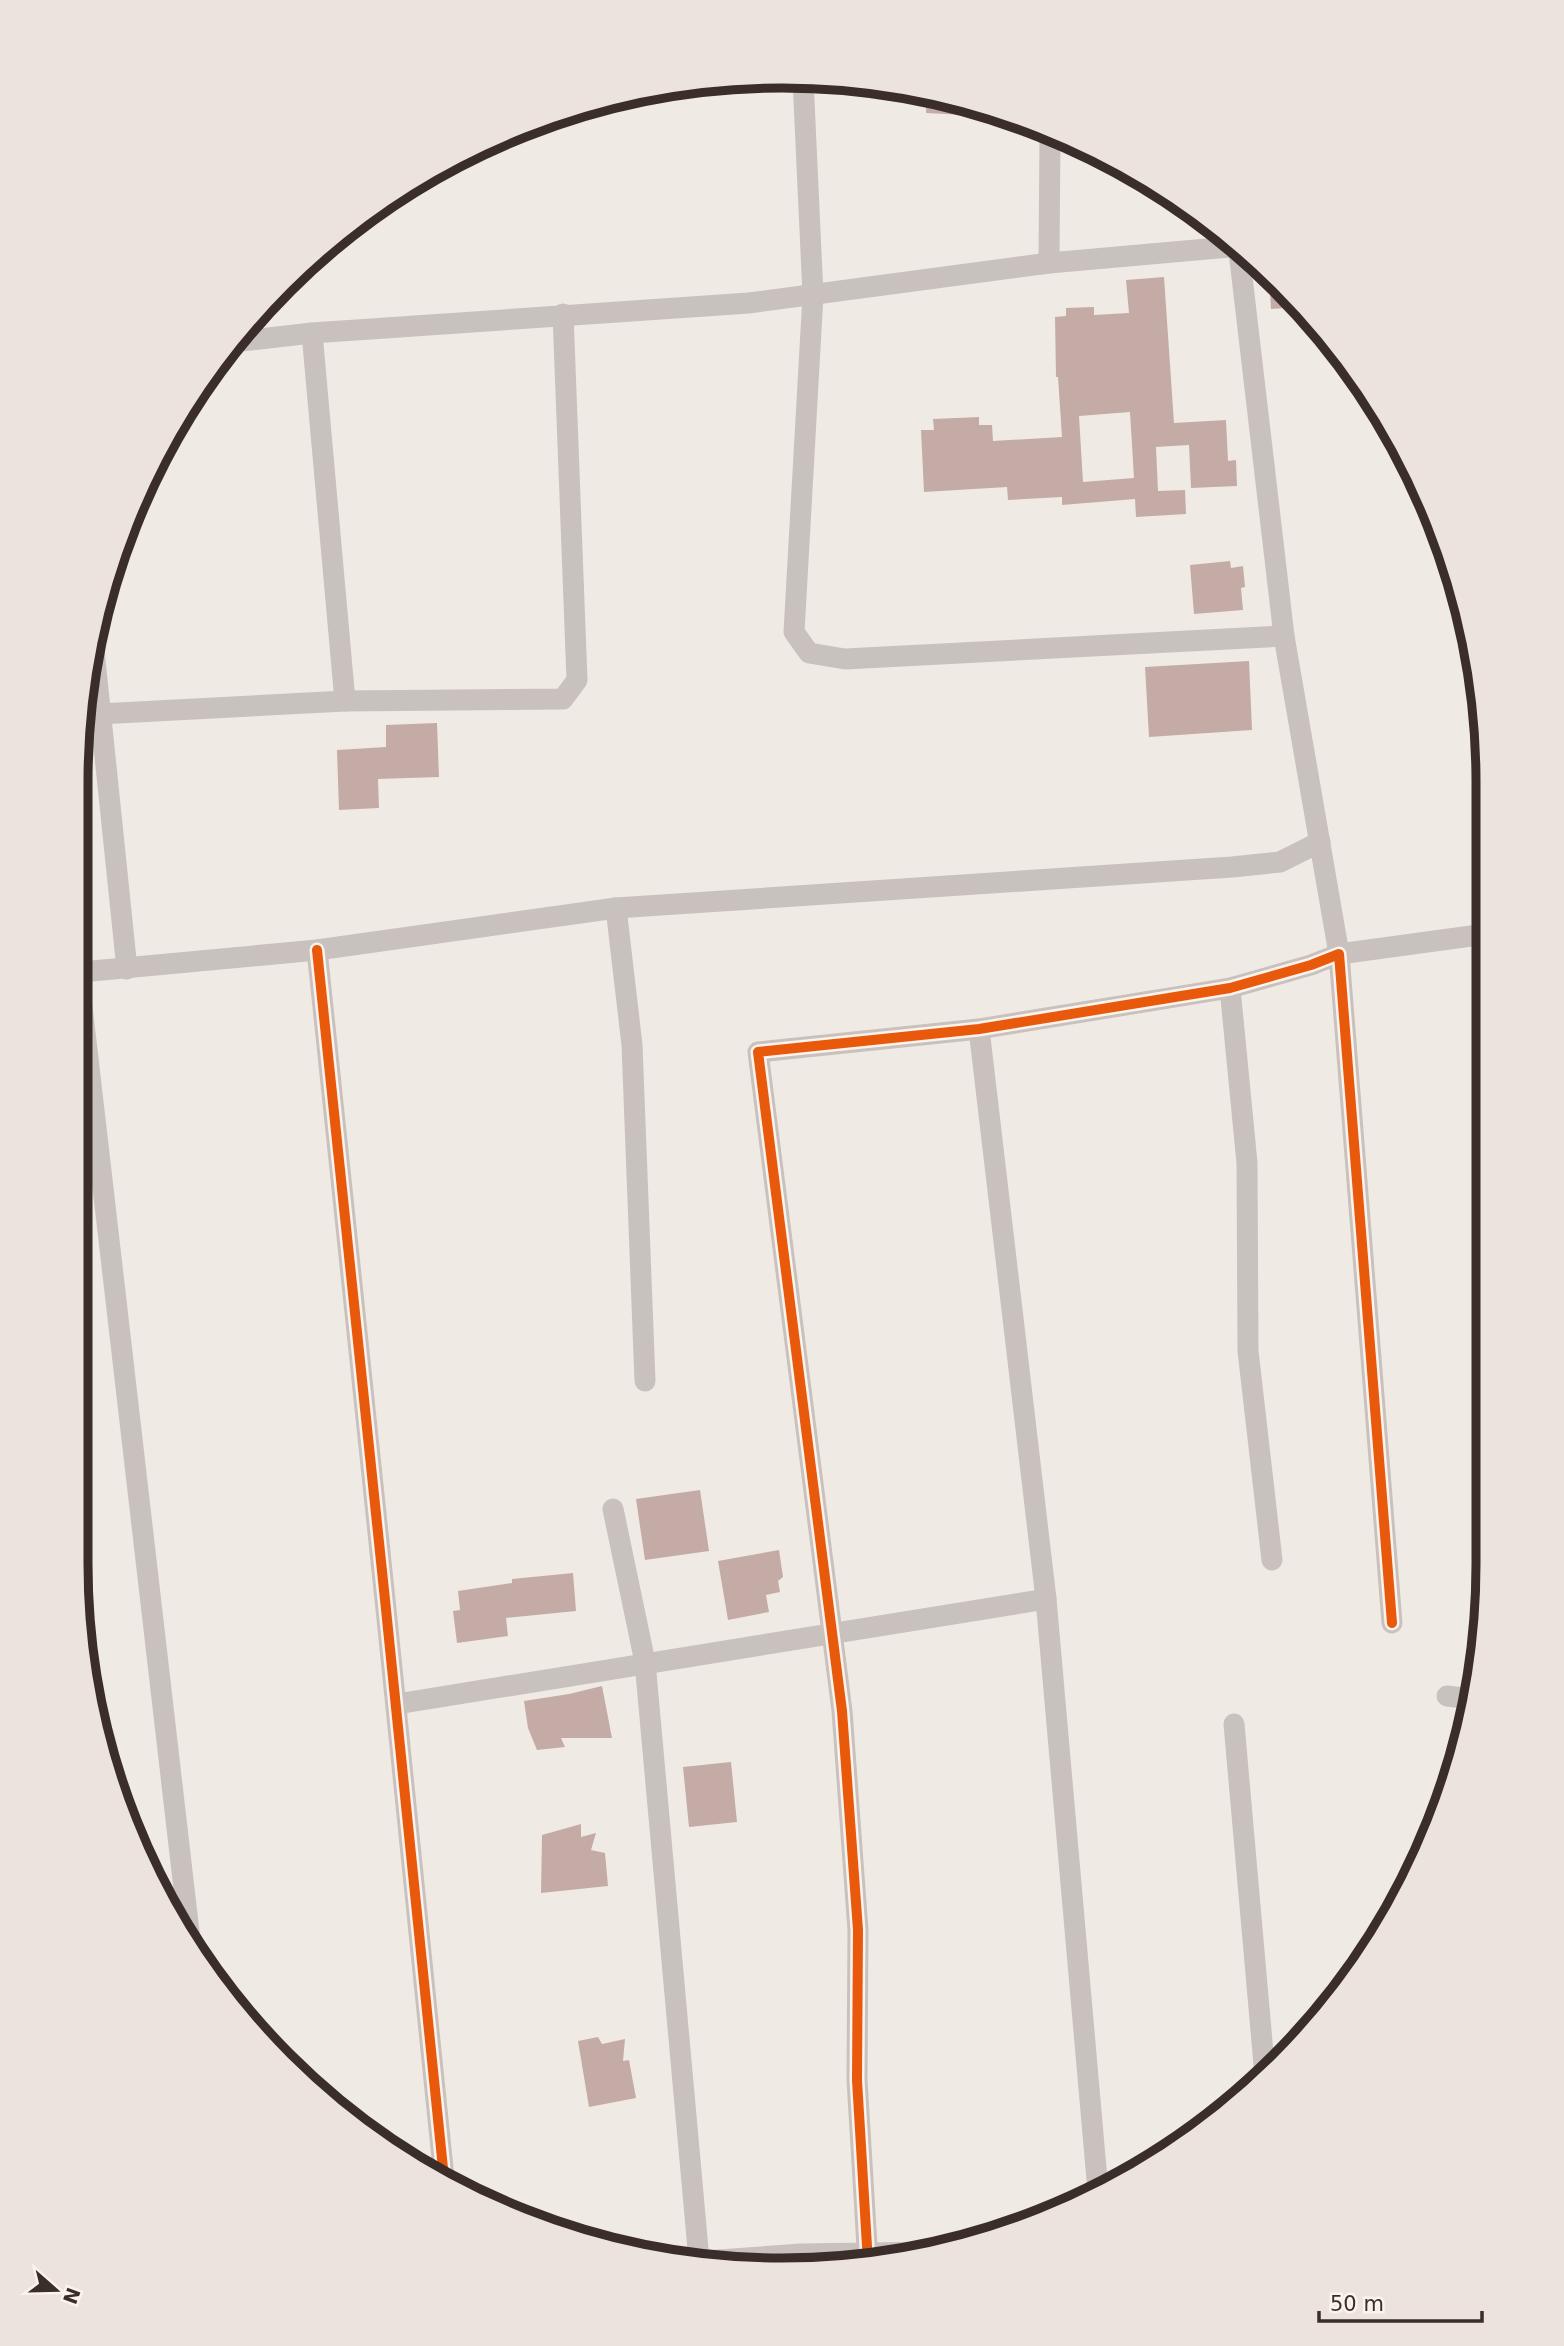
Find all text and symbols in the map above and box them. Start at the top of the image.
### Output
north arrow [21,2255,91,2325]
scale bar [1319,2280,1482,2324]
text: N [59,2285,85,2307]
text: 50 m [1330,2292,1384,2316]

